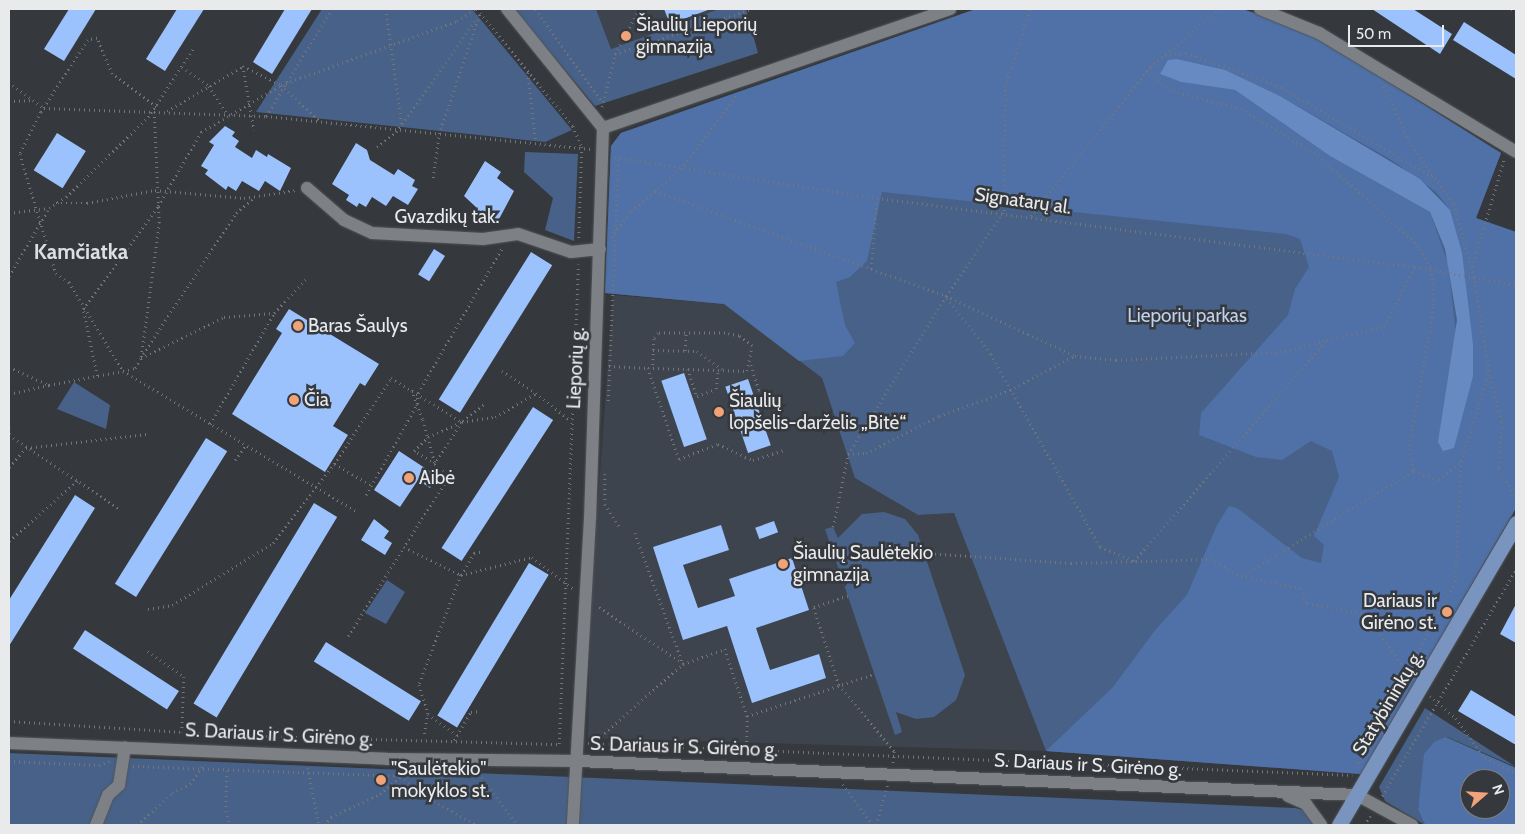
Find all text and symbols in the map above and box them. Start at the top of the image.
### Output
place label: Šiaulių Lieporių gimnazija [636,14,757,58]
scale bar [1350,15,1446,47]
text: 50 m [1356,25,1391,43]
marker: Šiaulių Lieporių gimnazija [620,30,632,42]
street label: Signatarų al. [973,183,1073,219]
street label: Gvazdikų tak. [395,206,499,228]
district label: Kamčiatka [34,239,128,265]
park label: Lieporių parkas [1127,305,1247,327]
place label: Baras Šaulys [308,315,408,337]
marker: Baras Šaulys [292,320,304,332]
street label: Lieporių g. [562,326,590,410]
place label: Čia [304,389,329,411]
place label: Šiaulių lopšelis-darželis „Bitė“ [729,390,906,434]
marker: Čia [288,394,300,406]
marker: Šiaulių lopšelis-darželis „Bitė“ [713,406,725,418]
place label: Aibė [419,467,455,489]
marker: Aibė [403,472,415,484]
place label: Šiaulių Saulėtekio gimnazija [793,542,933,586]
marker: Šiaulių Saulėtekio gimnazija [777,558,789,570]
place label: Dariaus ir Girėno st. [1361,590,1437,634]
marker: Dariaus ir Girėno st. [1441,606,1453,618]
street label: Statybininkų g. [1348,646,1428,760]
street label: S. Dariaus ir S. Girėno g. [184,719,374,751]
street label: S. Dariaus ir S. Girėno g. [590,732,778,762]
street label: S. Dariaus ir S. Girėno g. [993,749,1183,781]
place label: "Saulėtekio" mokyklos st. [391,758,490,802]
north arrow [1460,769,1510,819]
marker: "Saulėtekio" mokyklos st. [375,774,387,786]
text: N [1488,782,1508,797]

